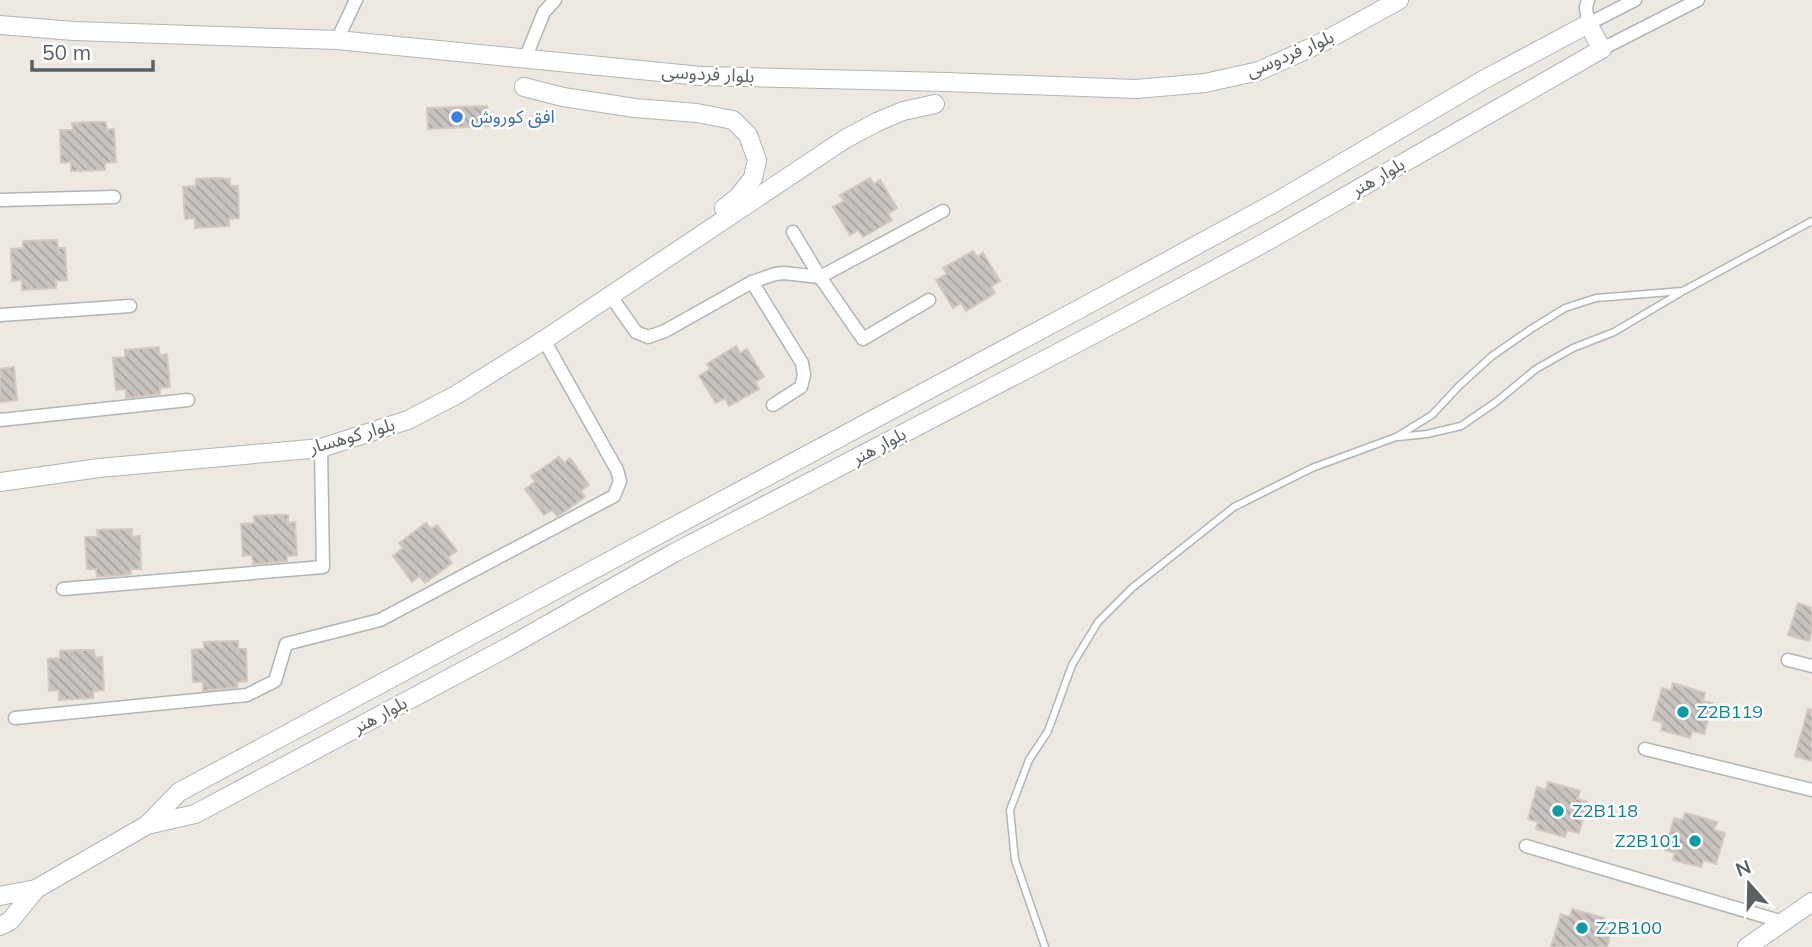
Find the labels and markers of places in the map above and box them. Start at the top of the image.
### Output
place label: افق کوروش [471,105,555,128]
marker: افق کوروش [449,109,465,125]
place label: Z2B119 [1697,700,1763,723]
marker: Z2B119 [1675,704,1691,720]
place label: Z2B118 [1572,799,1638,822]
marker: Z2B118 [1550,803,1566,819]
place label: Z2B101 [1615,829,1681,852]
marker: Z2B101 [1687,833,1703,849]
place label: Z2B100 [1596,916,1662,939]
marker: Z2B100 [1574,920,1590,936]

